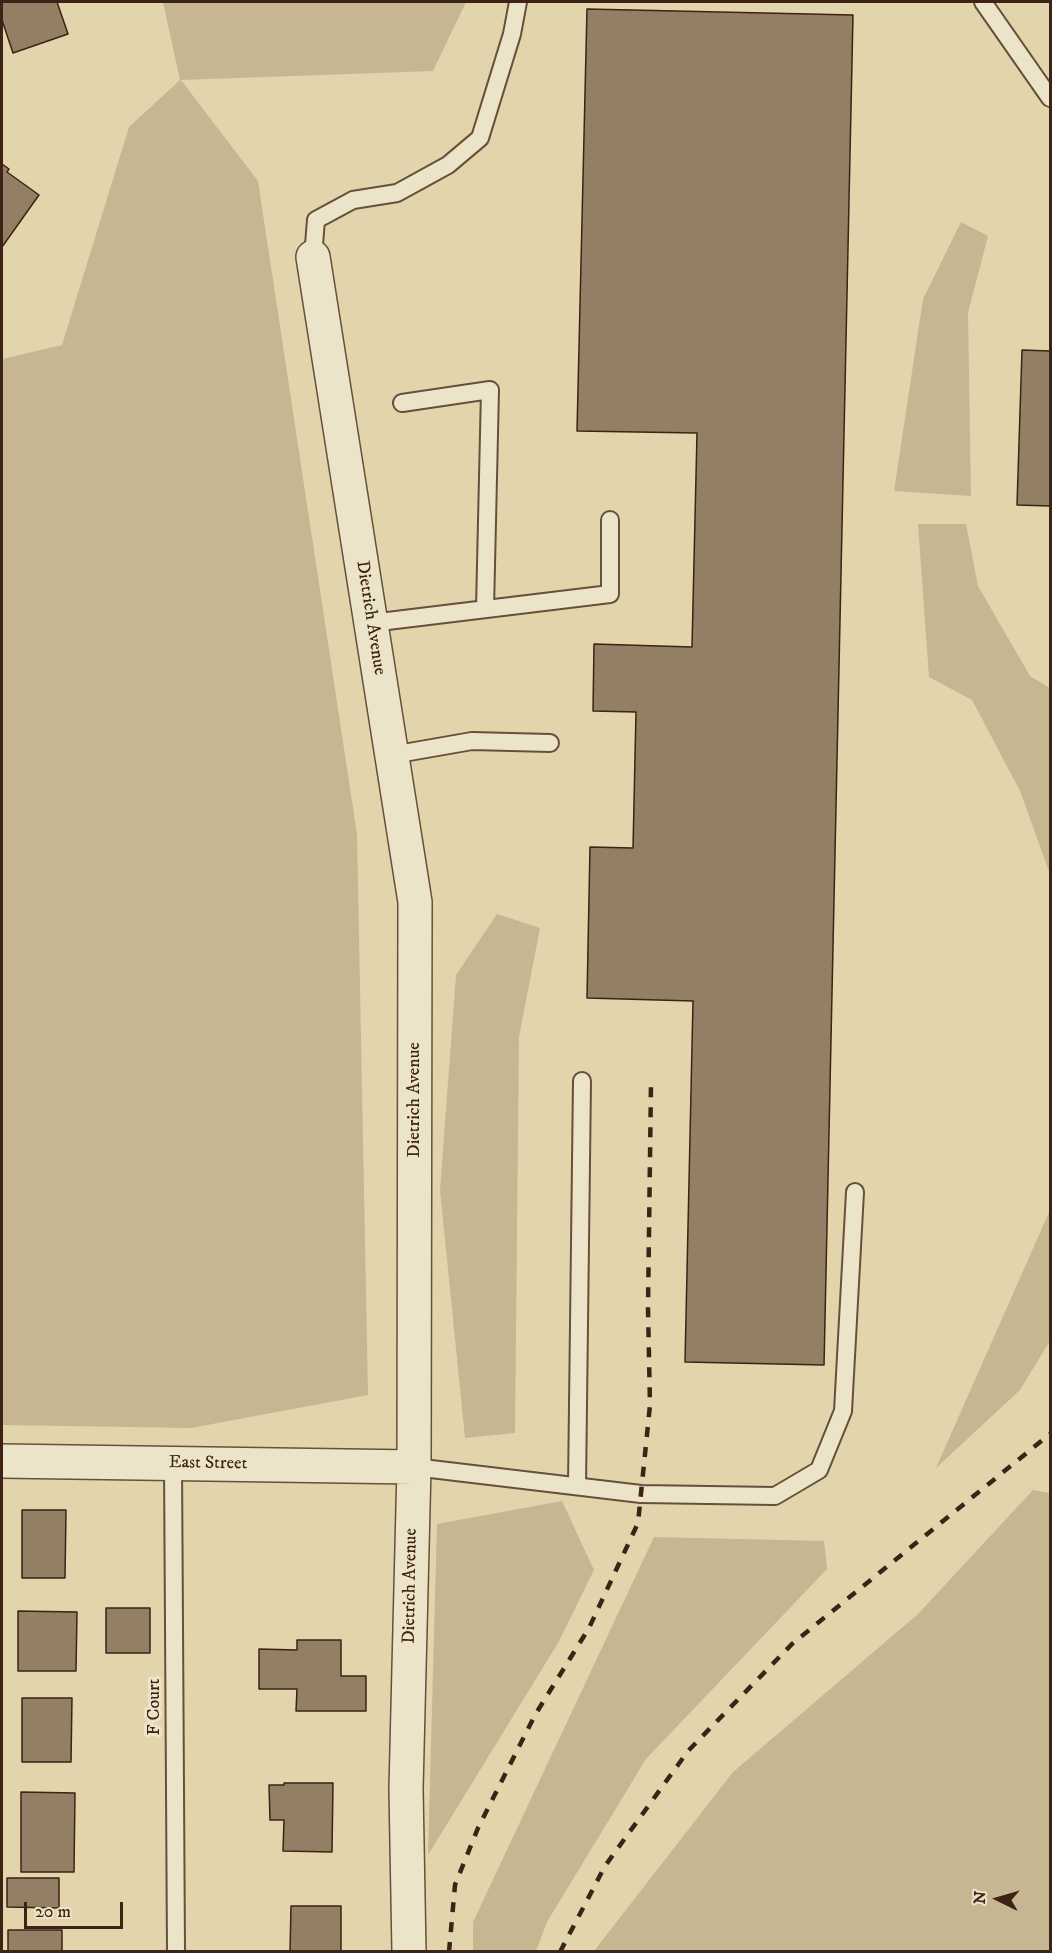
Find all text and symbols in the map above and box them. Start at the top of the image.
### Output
street label: Dietrich Avenue [350,559,390,677]
street label: Dietrich Avenue [404,1042,426,1158]
street label: East Street [169,1453,247,1475]
street label: Dietrich Avenue [399,1528,423,1644]
street label: F Court [144,1679,166,1735]
north arrow [968,1869,1028,1929]
scale bar [27,1890,126,1928]
text: N [970,1890,991,1905]
text: 20 m [35,1901,71,1923]

